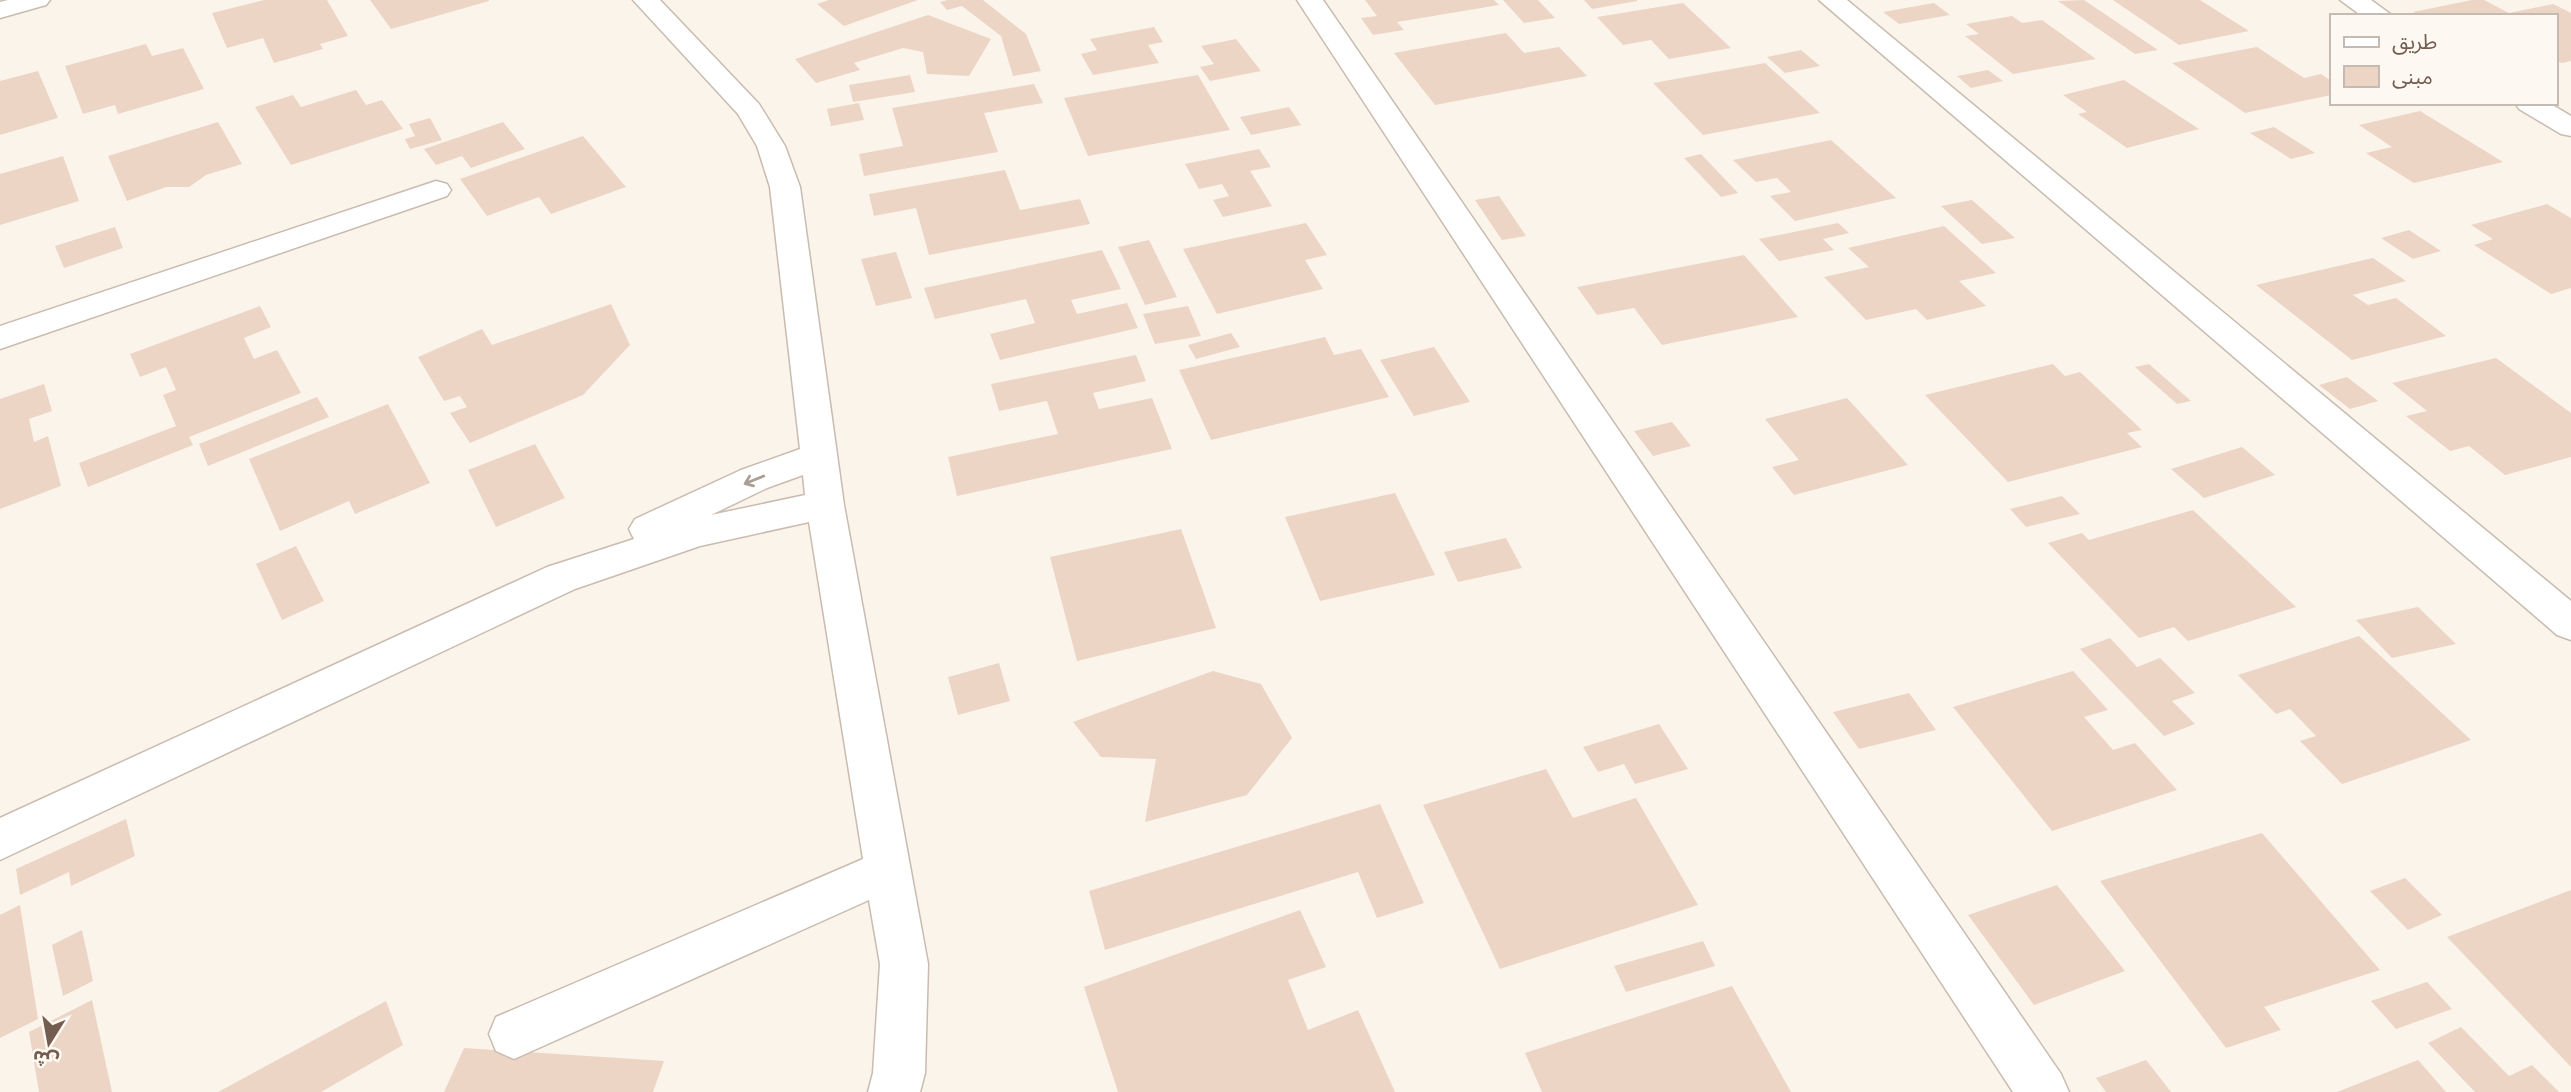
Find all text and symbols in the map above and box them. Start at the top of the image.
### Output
legend [2330,14,2557,105]
text: طريق [2392,27,2437,56]
text: مبنى [2392,62,2433,91]
one-way arrow [744,474,765,487]
north arrow [14,1008,84,1078]
text: ش [30,1043,61,1075]

